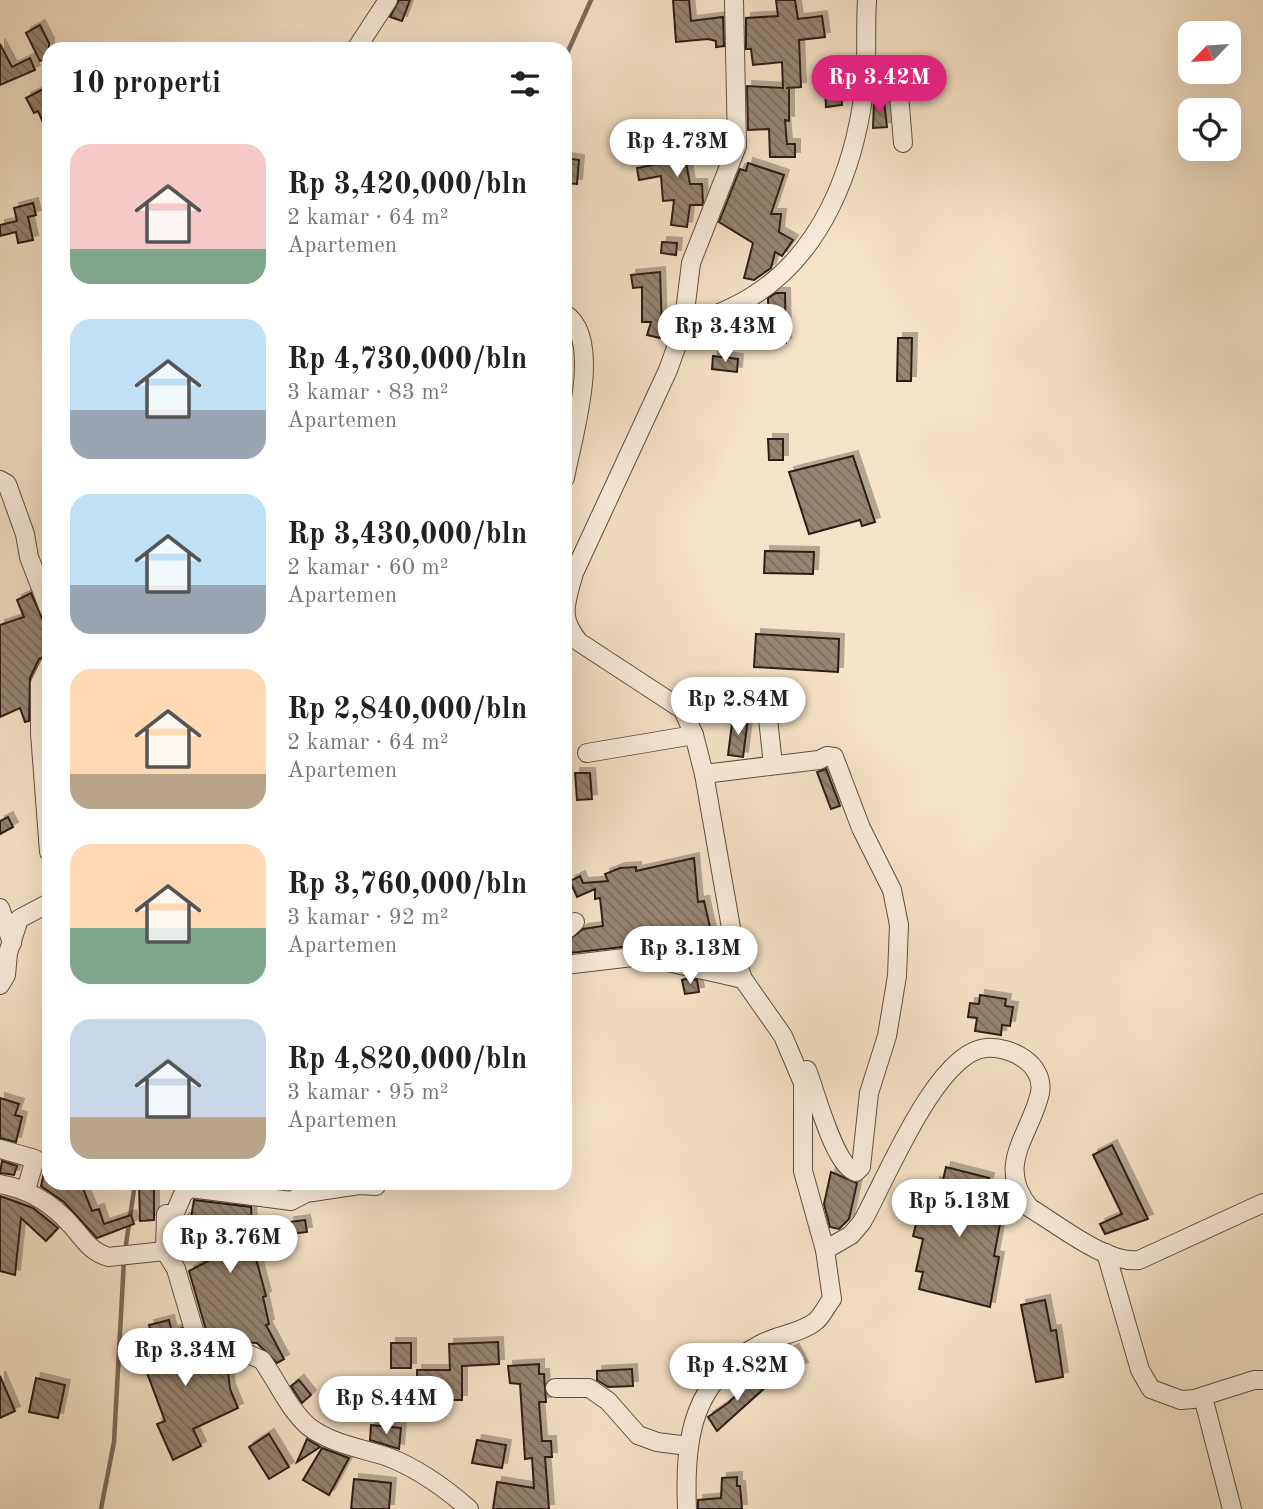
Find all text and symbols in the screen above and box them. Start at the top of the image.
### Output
north arrow [1178,21,1241,84]
map controls [1178,21,1241,161]
pin: Rp 3.42M [807,55,951,115]
icon: filters [506,65,544,103]
text: Rp 3.42M [828,66,930,89]
text: 10 properti [70,69,221,99]
button: locate [1178,98,1241,161]
pin: Rp 4.73M [605,120,749,179]
text: Rp 4.73M [626,130,728,153]
text: Rp 3,420,000/bln [287,170,527,200]
icon: home [126,172,210,256]
text: 2 kamar · 64 m² [287,206,449,229]
text: Apartemen [287,234,397,257]
pin: Rp 3.43M [653,304,797,364]
text: Rp 3.43M [674,315,776,338]
text: Rp 4,730,000/bln [287,345,527,375]
icon: home [126,347,210,431]
text: 3 kamar · 83 m² [287,381,449,404]
text: Apartemen [287,409,397,432]
text: Rp 3,430,000/bln [287,520,527,550]
icon: home [126,522,210,606]
text: 2 kamar · 60 m² [287,556,449,579]
text: Apartemen [287,584,397,607]
pin: Rp 2.84M [666,678,810,737]
text: Rp 2.84M [687,688,789,711]
text: Rp 2,840,000/bln [287,695,527,725]
icon: home [126,697,210,781]
text: 2 kamar · 64 m² [287,731,449,754]
text: Apartemen [287,759,397,782]
text: Rp 3,760,000/bln [287,870,527,900]
icon: home [126,872,210,956]
text: 3 kamar · 92 m² [287,906,449,929]
pin: Rp 3.13M [618,926,762,986]
text: Apartemen [287,934,397,957]
text: Rp 3.13M [639,937,741,960]
text: Rp 4,820,000/bln [287,1045,527,1075]
icon: home [126,1047,210,1131]
text: 3 kamar · 95 m² [287,1081,449,1104]
text: Apartemen [287,1109,397,1132]
pin: Rp 5.13M [887,1180,1031,1239]
text: Rp 5.13M [908,1190,1010,1213]
pin: Rp 3.76M [158,1216,302,1275]
text: Rp 3.76M [179,1226,281,1249]
pin: Rp 3.34M [113,1328,257,1388]
text: Rp 3.34M [134,1339,236,1362]
pin: Rp 4.82M [665,1344,809,1403]
text: Rp 4.82M [686,1354,788,1377]
pin: Rp 8.44M [314,1376,458,1436]
text: Rp 8.44M [335,1387,437,1410]

